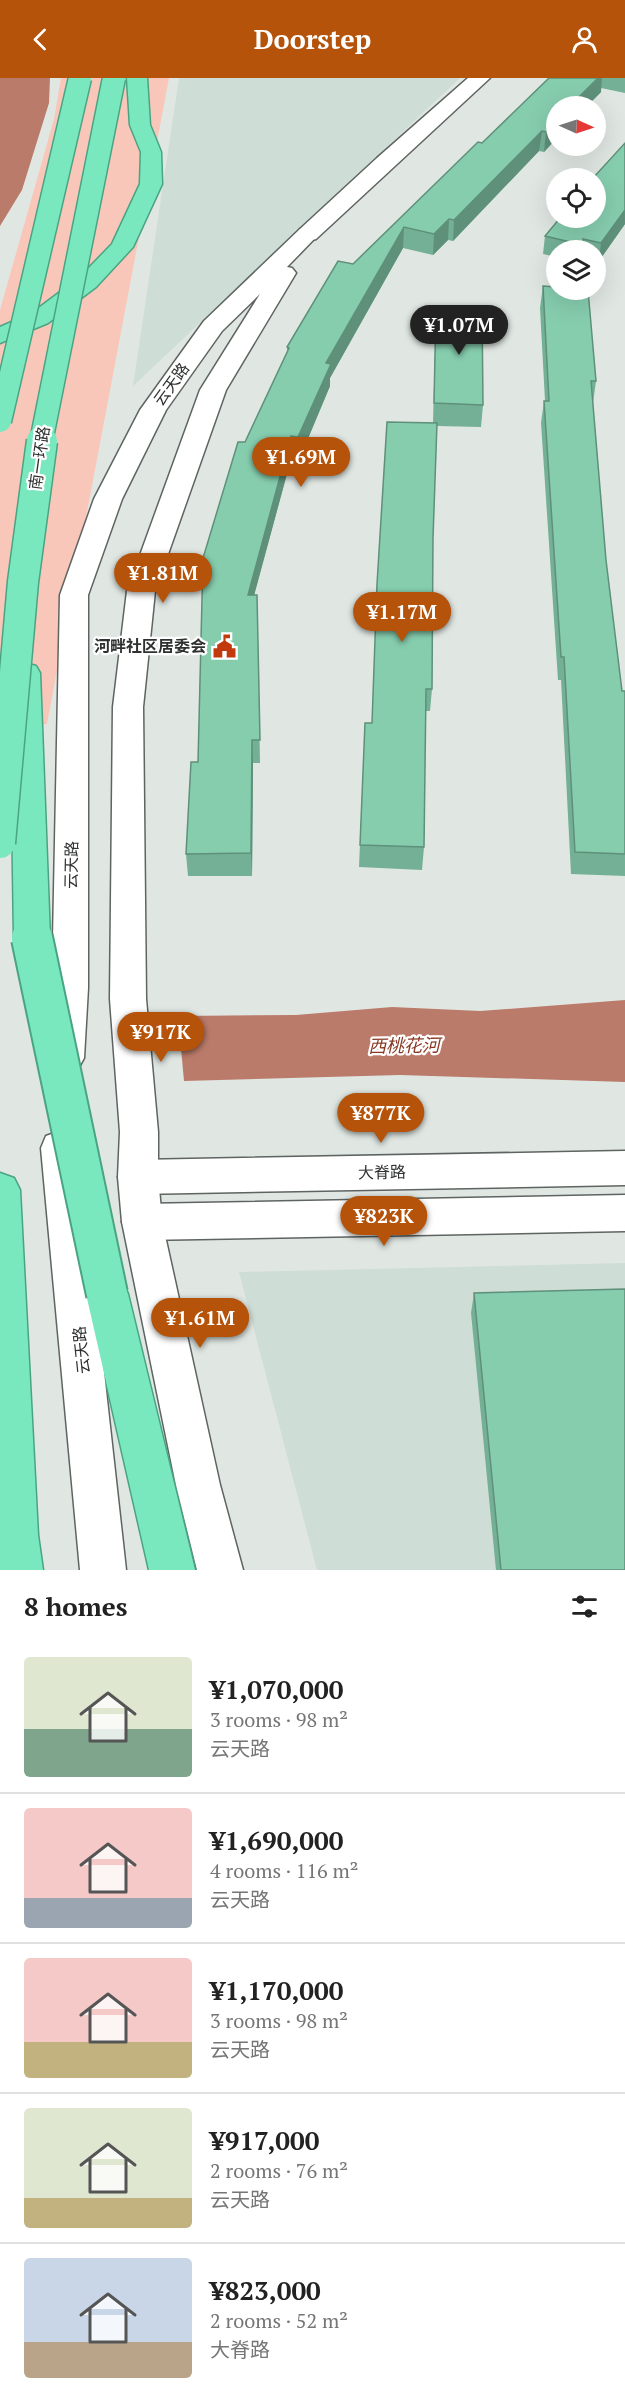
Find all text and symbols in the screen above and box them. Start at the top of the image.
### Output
text: Doorstep [254,21,371,57]
icon: back [24,23,57,56]
icon: person [568,23,601,56]
north arrow [546,96,606,156]
map controls [546,96,606,300]
button: locate [546,168,606,228]
button: layers [546,240,606,300]
pin: ¥1.07M [410,305,508,356]
text: ¥1.07M [424,311,494,338]
street label: 云天路 [148,358,194,410]
street label: 南一环路 [24,425,54,491]
pin: ¥1.69M [252,437,350,488]
text: ¥1.69M [266,443,336,470]
pin: ¥1.81M [114,553,212,604]
text: ¥1.81M [128,559,198,586]
pin: ¥1.17M [353,592,451,643]
text: ¥1.17M [367,598,437,625]
public building icon: 河畔社区居委会 [211,633,237,659]
place label: 河畔社区居委会 [94,635,206,657]
street label: 云天路 [60,841,82,889]
pin: ¥917K [119,1012,203,1063]
text: ¥917K [131,1018,191,1045]
water label: 西桃花河 [368,1032,443,1058]
pin: ¥877K [339,1093,423,1144]
text: ¥877K [351,1099,411,1126]
street label: 大脊路 [358,1161,406,1183]
pin: ¥823K [342,1196,426,1247]
text: ¥823K [354,1202,414,1229]
pin: ¥1.61M [151,1298,249,1349]
text: ¥1.61M [165,1304,235,1331]
street label: 云天路 [68,1325,94,1375]
text: 8 homes [24,1589,128,1623]
icon: filters [568,1590,601,1623]
text: ¥1,070,000 [210,1672,343,1706]
icon: home [72,1681,144,1753]
text: 3 rooms · 98 m² [210,1706,348,1733]
text: 云天路 [210,1735,270,1762]
text: ¥1,690,000 [210,1823,343,1857]
icon: home [72,1832,144,1904]
text: 4 rooms · 116 m² [210,1857,358,1884]
text: 云天路 [210,1886,270,1913]
text: ¥1,170,000 [210,1973,343,2007]
icon: home [72,1982,144,2054]
text: 3 rooms · 98 m² [210,2007,348,2034]
text: 云天路 [210,2036,270,2063]
text: ¥917,000 [210,2123,319,2157]
icon: home [72,2132,144,2204]
text: 2 rooms · 76 m² [210,2157,348,2184]
text: 云天路 [210,2186,270,2213]
text: ¥823,000 [210,2273,321,2307]
icon: home [72,2282,144,2354]
text: 2 rooms · 52 m² [210,2307,348,2334]
text: 大脊路 [210,2336,270,2363]

